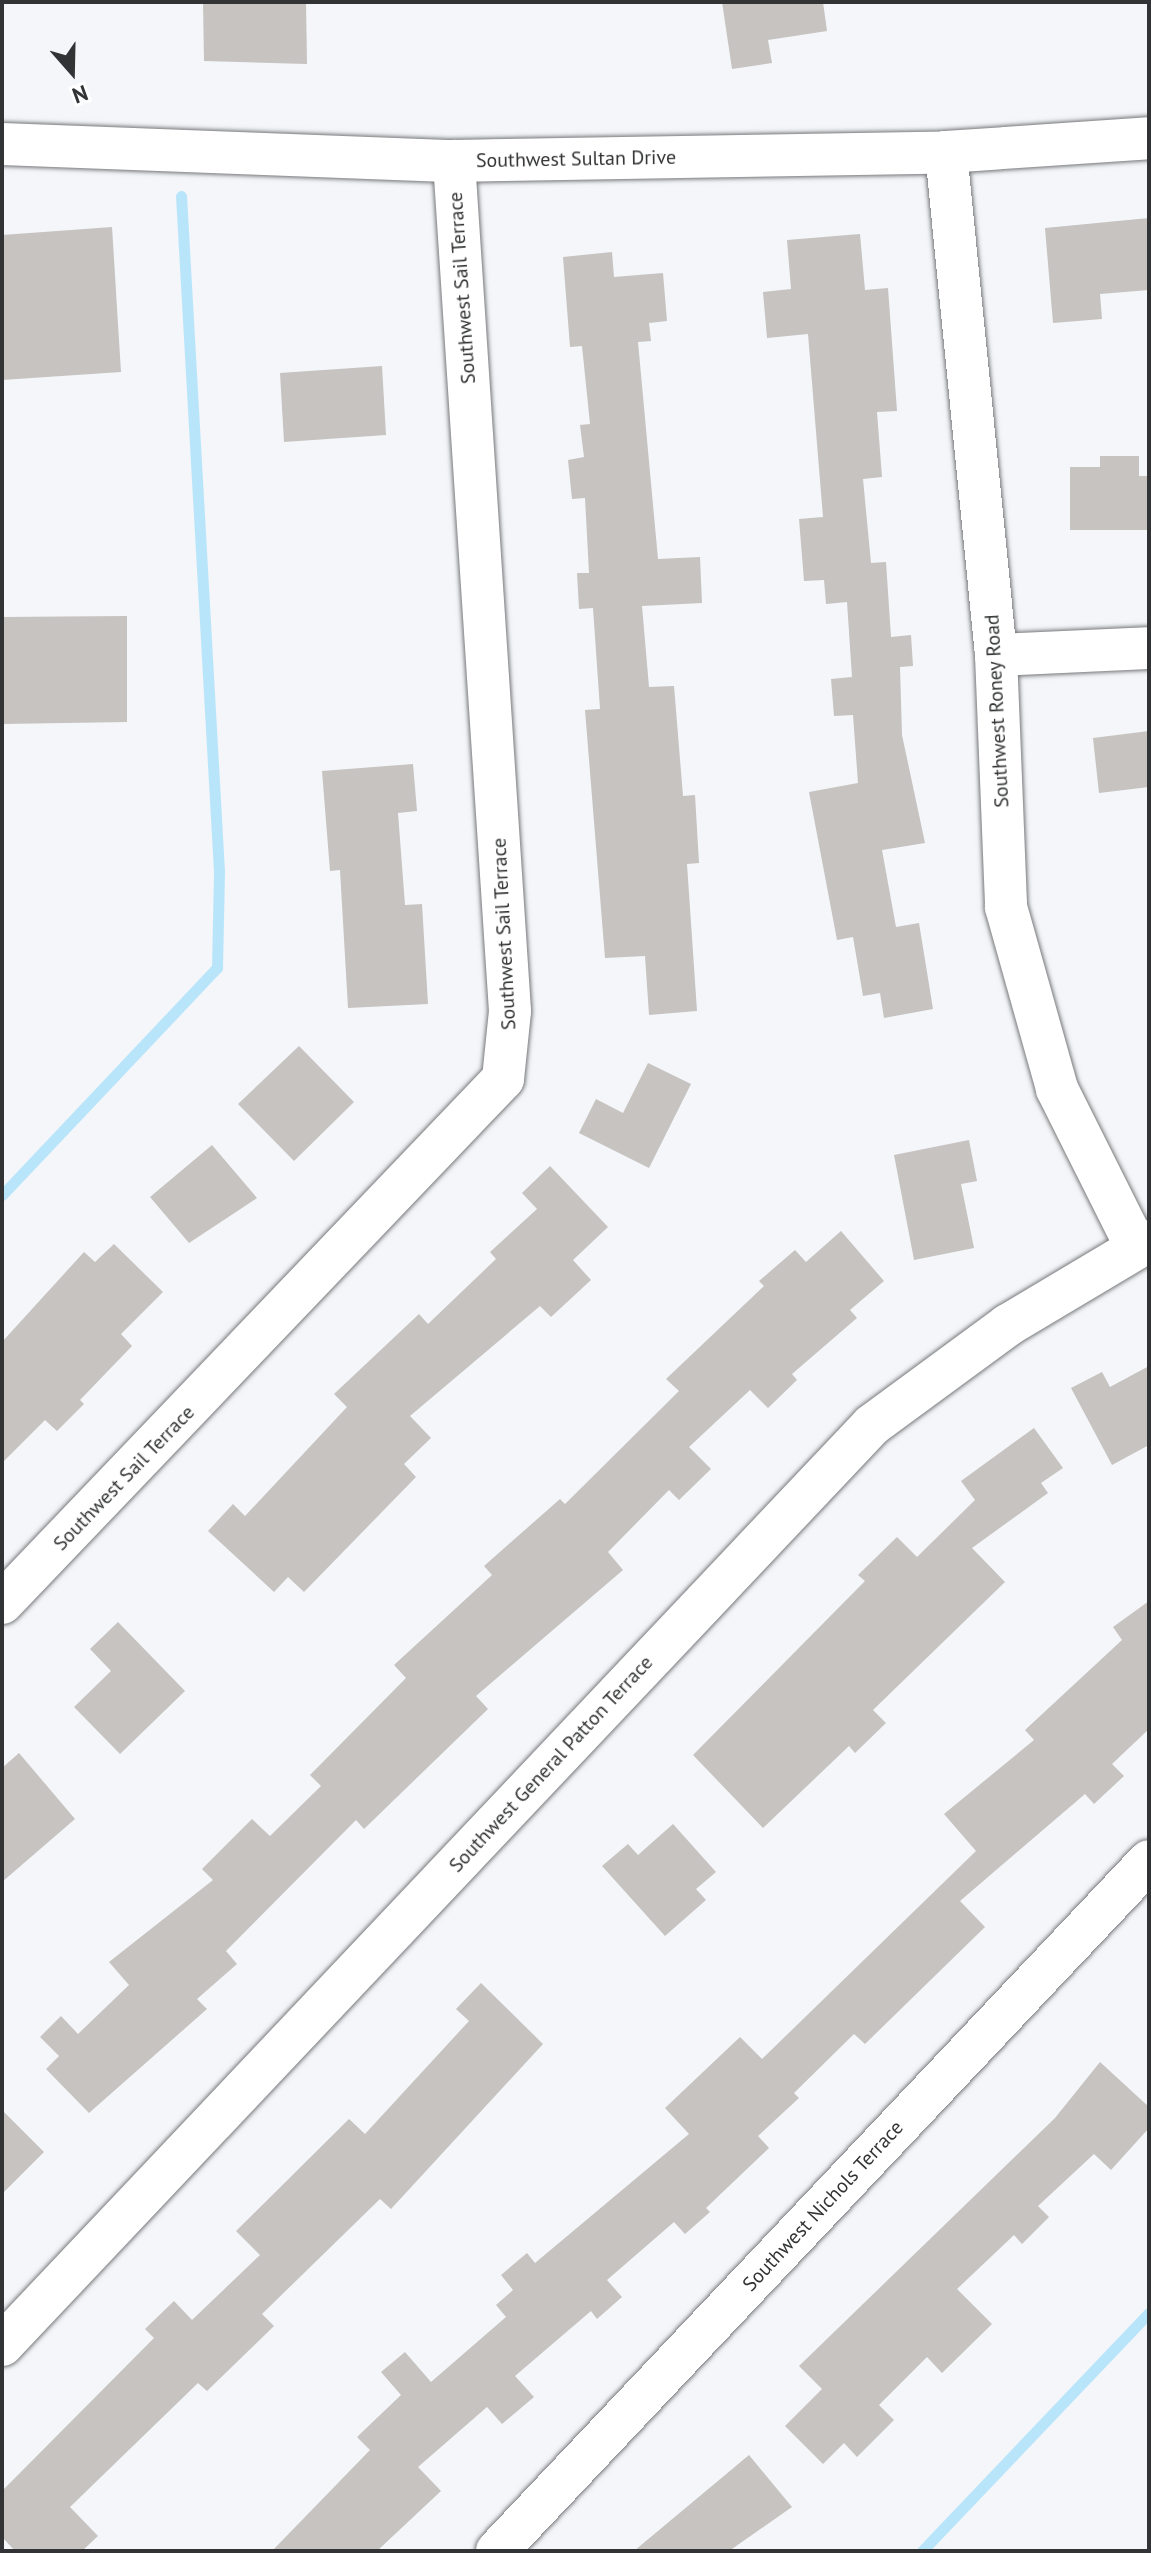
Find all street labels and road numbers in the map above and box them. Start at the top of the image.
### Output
street label: Southwest Sultan Drive [476,145,676,173]
street label: Southwest Sail Terrace [443,191,481,385]
street label: Southwest Roney Road [980,613,1014,809]
street label: Southwest Sail Terrace [487,837,521,1031]
street label: Southwest Sail Terrace [48,1400,200,1556]
street label: Southwest General Patton Terrace [444,1650,658,1878]
street label: Southwest Nichols Terrace [737,2116,909,2296]

